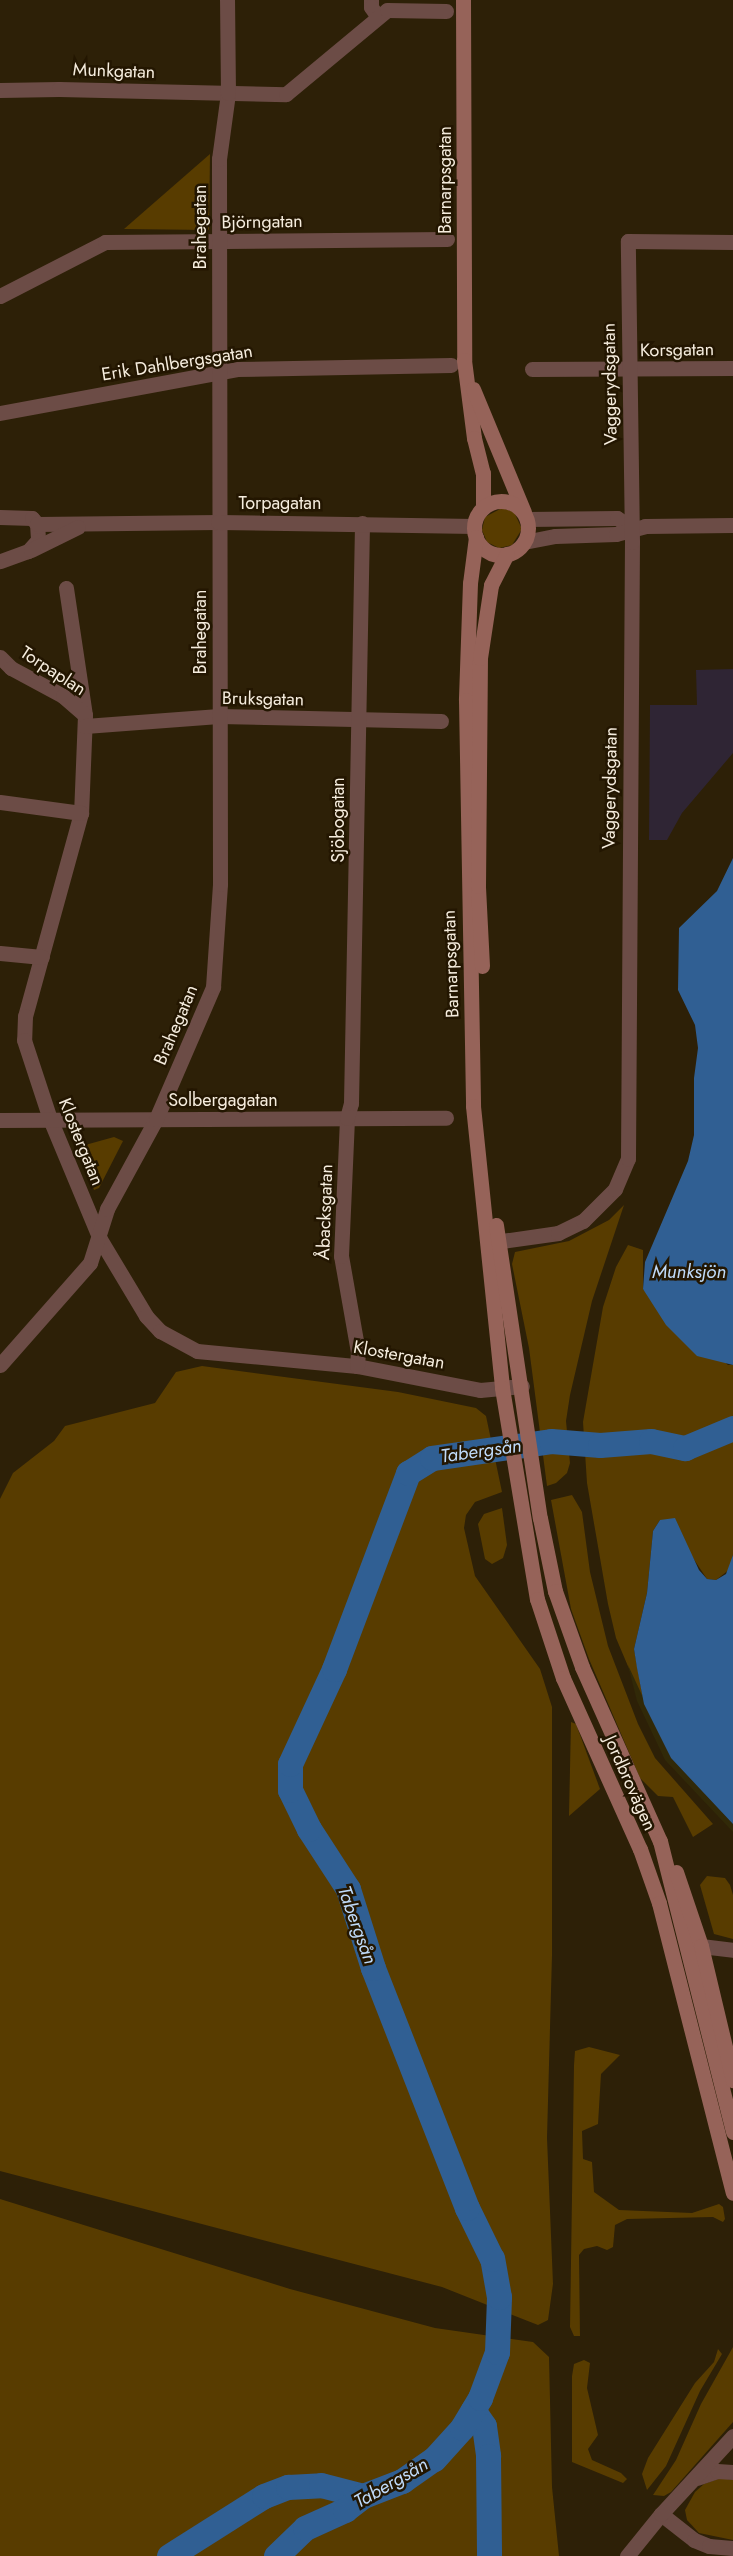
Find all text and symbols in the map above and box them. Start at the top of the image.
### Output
street label: Munkgatan [72,59,156,83]
street label: Barnarpsgatan [434,126,456,234]
street label: Brahegatan [189,185,211,269]
street label: Björngatan [221,210,303,234]
street label: Vaggerydsgatan [598,323,622,445]
street label: Korsgatan [640,339,714,361]
street label: Erik Dahlbergsgatan [100,340,254,386]
street label: Torpagatan [239,492,321,514]
street label: Brahegatan [189,590,211,674]
street label: Torpaplan [16,642,90,700]
street label: Bruksgatan [222,687,304,711]
street label: Vaggerydsgatan [598,727,622,849]
street label: Sjöbogatan [327,777,349,863]
street label: Barnarpsgatan [438,910,464,1018]
street label: Brahegatan [149,982,203,1068]
street label: Solbergagatan [168,1089,278,1111]
street label: Klostergatan [54,1095,108,1189]
street label: Åbacksgatan [313,1164,337,1260]
water label: Munksjön [652,1261,726,1283]
street label: Klostergatan [352,1336,446,1374]
water label: Tabergsån [439,1434,523,1468]
street label: Jordbrovägen [599,1732,661,1834]
water label: Tabergsån [332,1883,382,1967]
water label: Tabergsån [350,2453,432,2513]

